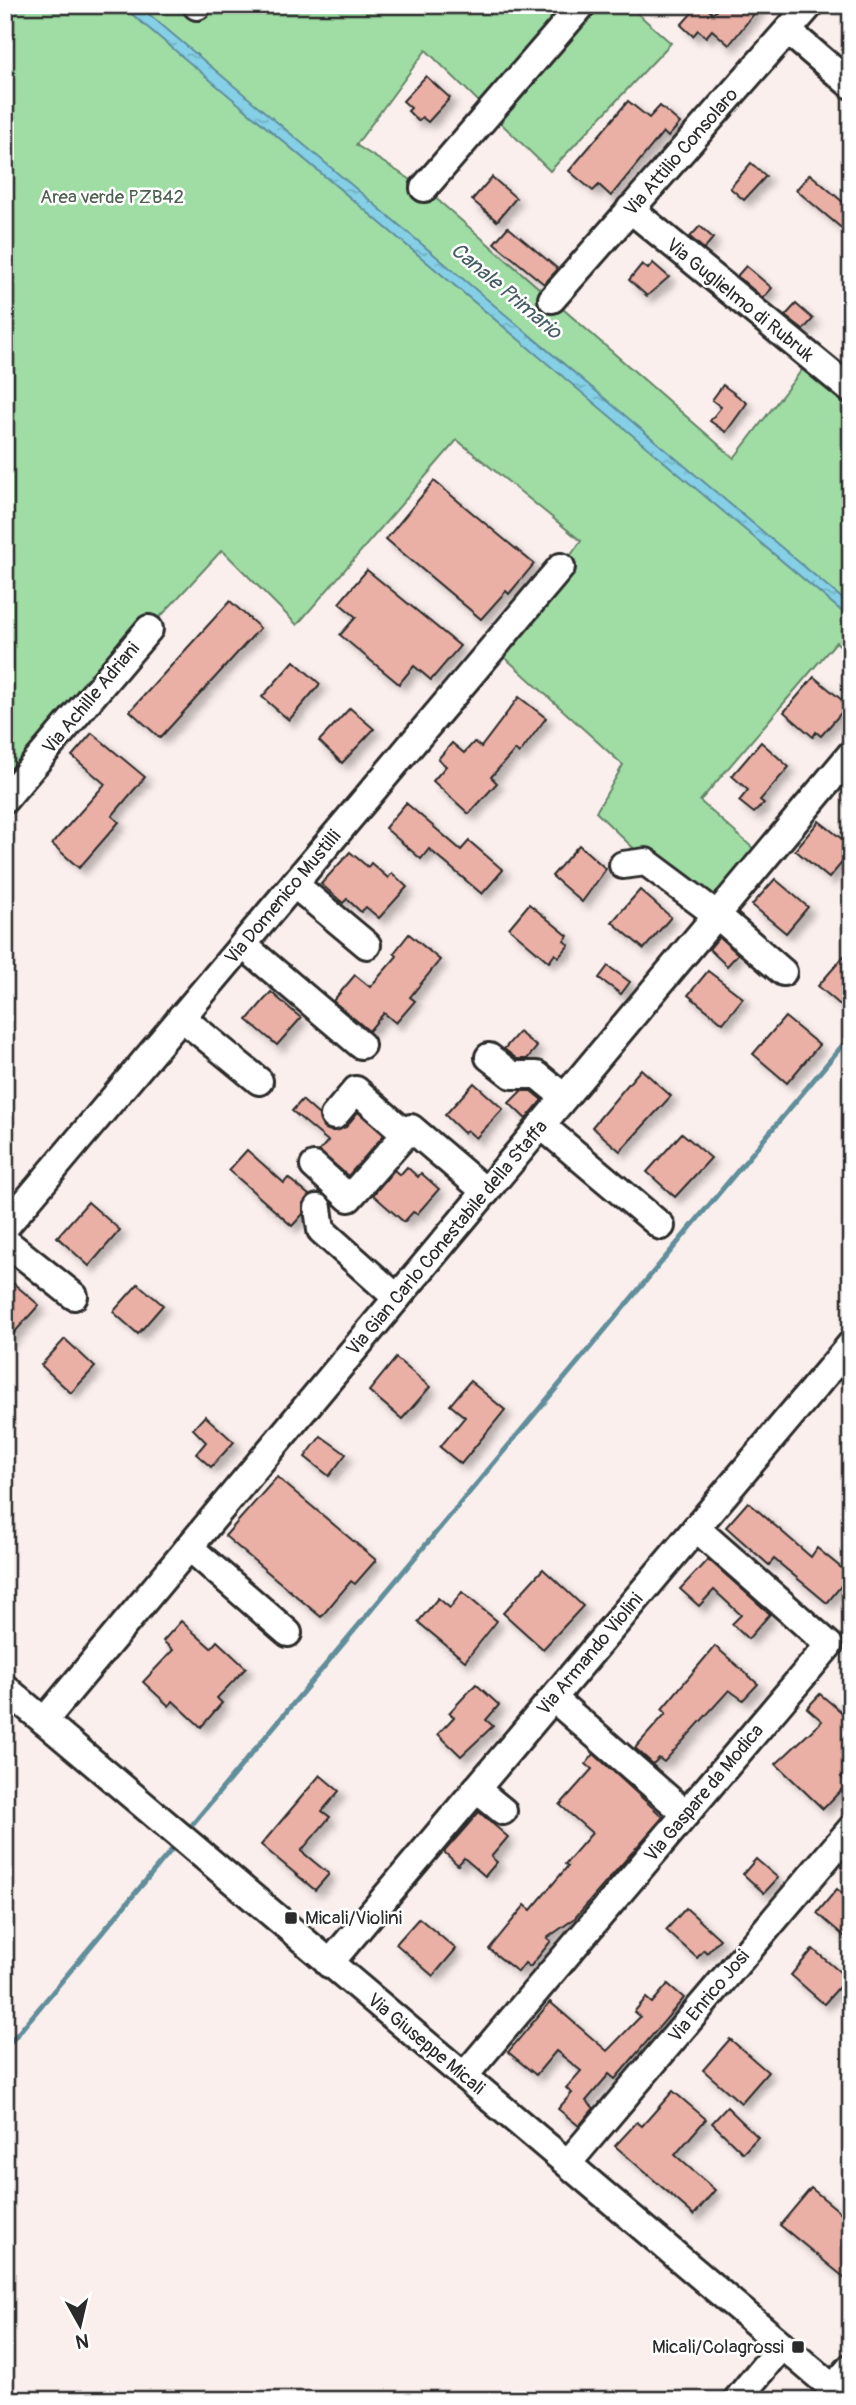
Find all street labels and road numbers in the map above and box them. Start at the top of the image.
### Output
street label: Via Attilio Consolaro [619,83,743,221]
street label: Via Guglielmo di Rubruk [661,233,819,367]
street label: Via Achille Adriani [37,637,145,759]
street label: Via Domenico Mustilli [220,825,346,969]
street label: Via Gian Carlo Conestabile della Staffa [341,1115,553,1361]
street label: Via Armando Violini [532,1588,648,1720]
street label: Via Gaspare da Modica [639,1719,769,1867]
street label: Via Enrico Josi [663,1945,755,2047]
street label: Via Giuseppe Micali [362,1988,490,2100]

